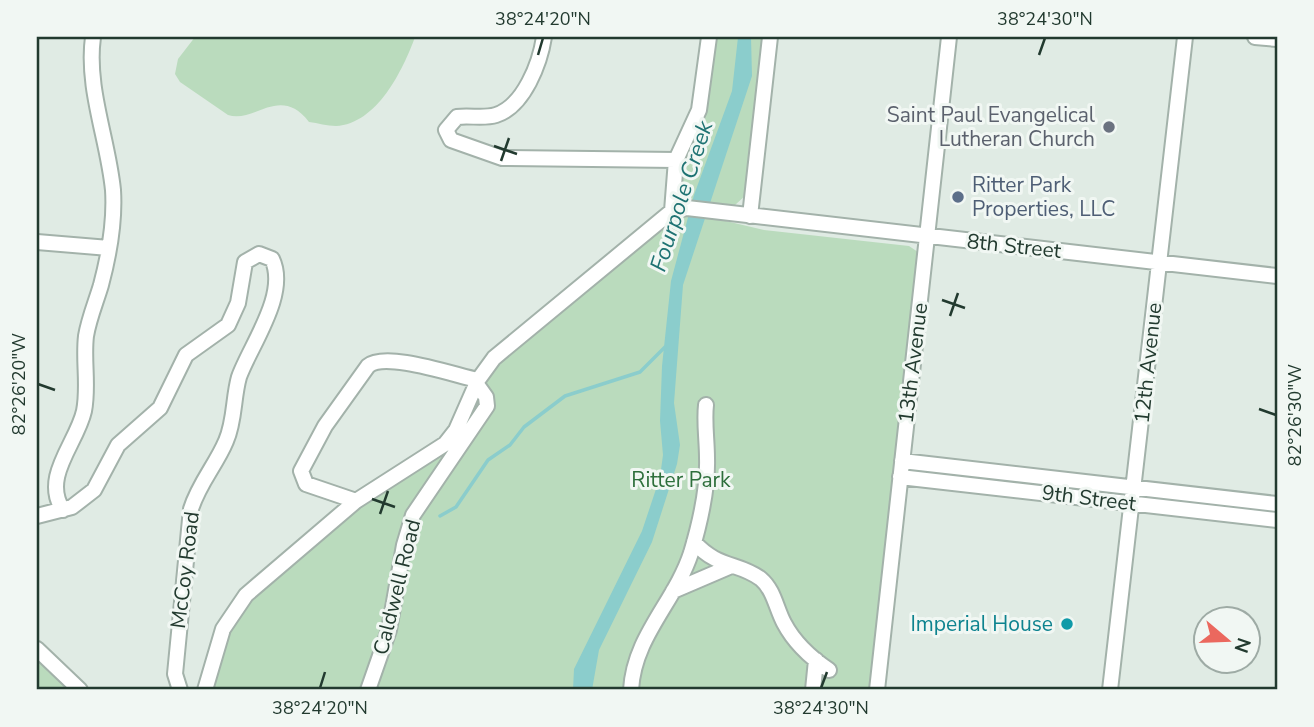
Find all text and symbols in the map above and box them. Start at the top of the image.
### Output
text: 38°24'20"N [495,7,591,31]
text: 38°24'30"N [997,7,1093,31]
place label: Saint Paul Evangelical Lutheran Church [887,101,1096,153]
water label: Fourpole Creek [643,116,721,275]
marker: Saint Paul Evangelical Lutheran Church [1101,119,1117,135]
place label: Ritter Park Properties, LLC [972,171,1115,223]
marker: Ritter Park Properties, LLC [950,189,966,205]
street label: 8th Street [966,227,1063,265]
street label: 13th Avenue [892,301,934,425]
street label: 12th Avenue [1128,301,1168,425]
text: 82°26'20"W [7,333,31,435]
text: 82°26'30"W [1283,364,1307,466]
park label: Ritter Park [631,466,731,494]
street label: 9th Street [1040,478,1138,518]
street label: McCoy Road [164,510,206,630]
street label: Caldwell Road [367,516,427,658]
north arrow [1192,604,1262,674]
place label: Imperial House [910,610,1053,638]
marker: Imperial House [1059,616,1075,632]
text: N [1228,634,1257,656]
text: 38°24'20"N [272,696,368,720]
text: 38°24'30"N [773,696,869,720]

